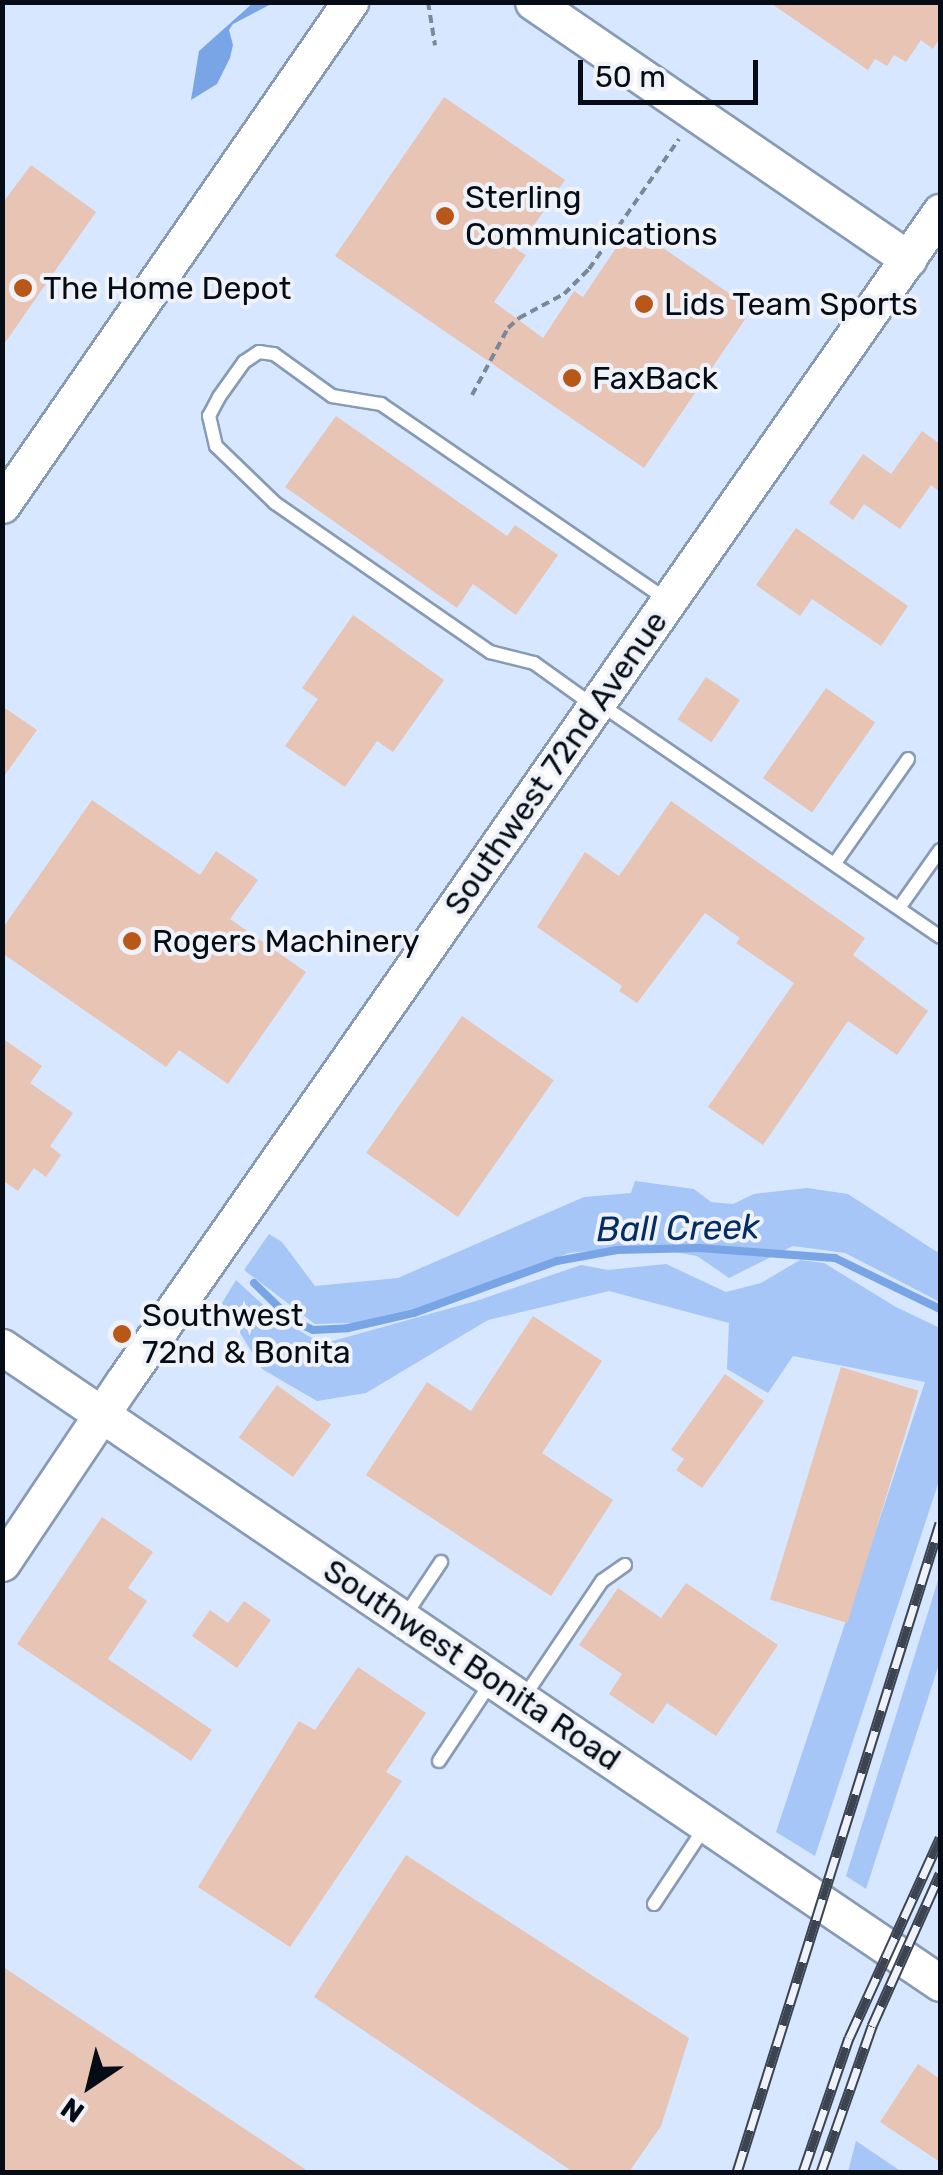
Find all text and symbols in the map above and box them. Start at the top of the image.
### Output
scale bar [583,40,763,102]
text: 50 m [595,59,666,95]
place label: Sterling Communications [465,179,717,254]
marker: Sterling Communications [434,205,456,227]
place label: The Home Depot [43,269,291,307]
marker: The Home Depot [12,277,34,299]
place label: Lids Team Sports [664,285,919,323]
marker: Lids Team Sports [633,293,655,315]
place label: FaxBack [592,359,718,397]
marker: FaxBack [561,367,583,389]
street label: Southwest 72nd Avenue [436,603,676,923]
place label: Rogers Machinery [152,922,420,960]
marker: Rogers Machinery [121,930,143,952]
water label: Ball Creek [596,1206,760,1250]
place label: Southwest 72nd & Bonita [142,1297,351,1372]
marker: Southwest 72nd & Bonita [111,1323,133,1345]
street label: Southwest Bonita Road [316,1551,628,1779]
north arrow [40,2035,140,2135]
text: N [55,2091,90,2129]

